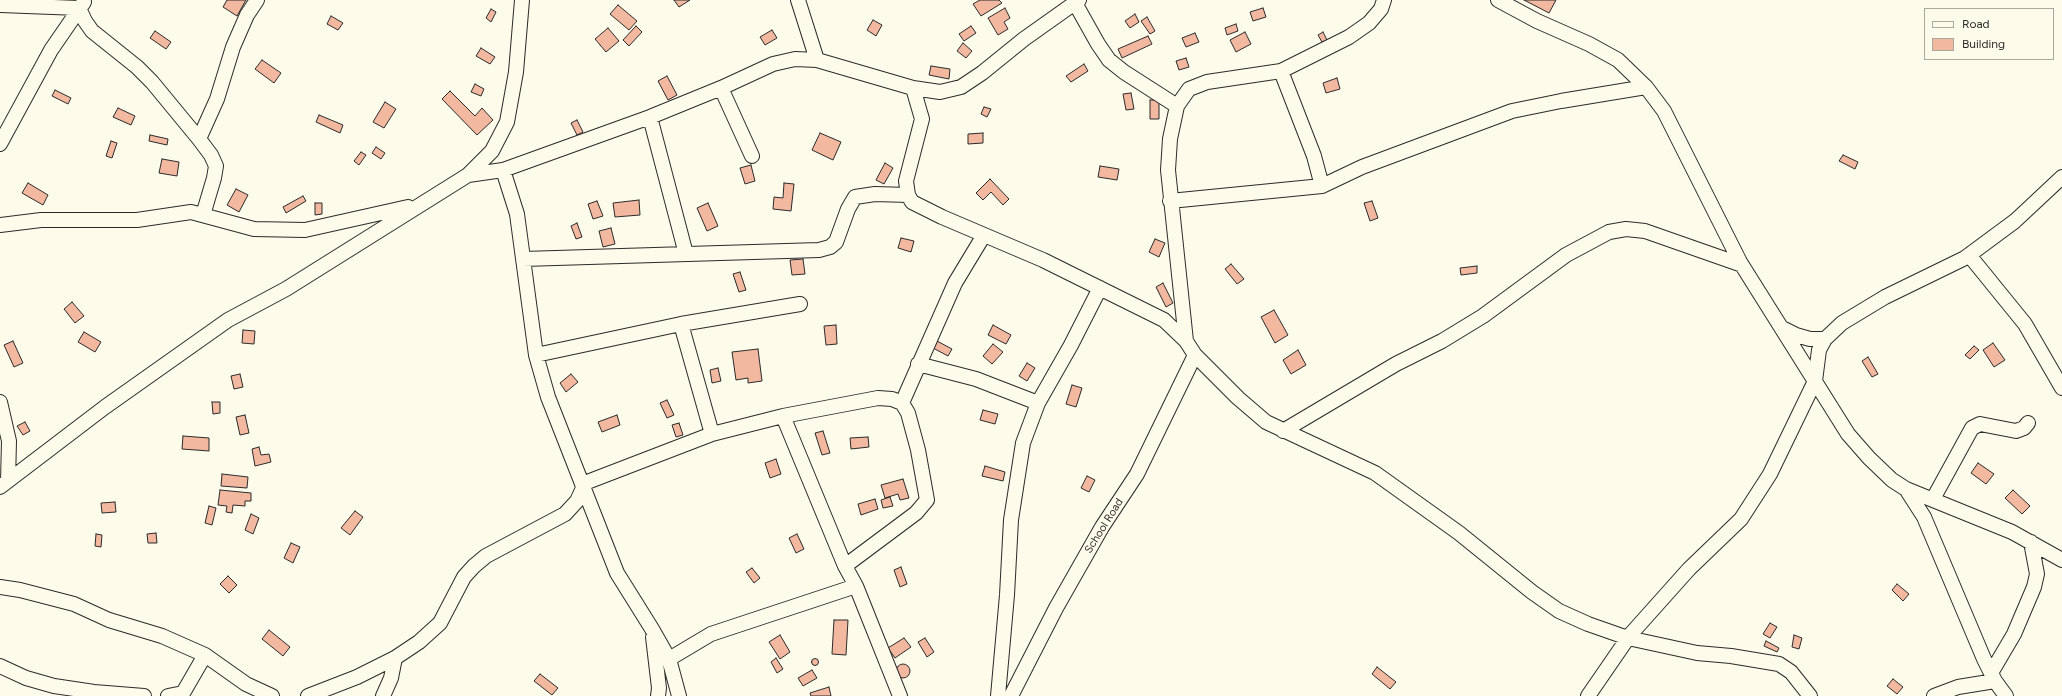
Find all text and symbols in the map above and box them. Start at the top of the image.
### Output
legend [1924,8,2054,60]
text: Road [1962,17,1990,31]
text: Building [1962,37,2005,51]
street label: School Road [1082,496,1126,556]

